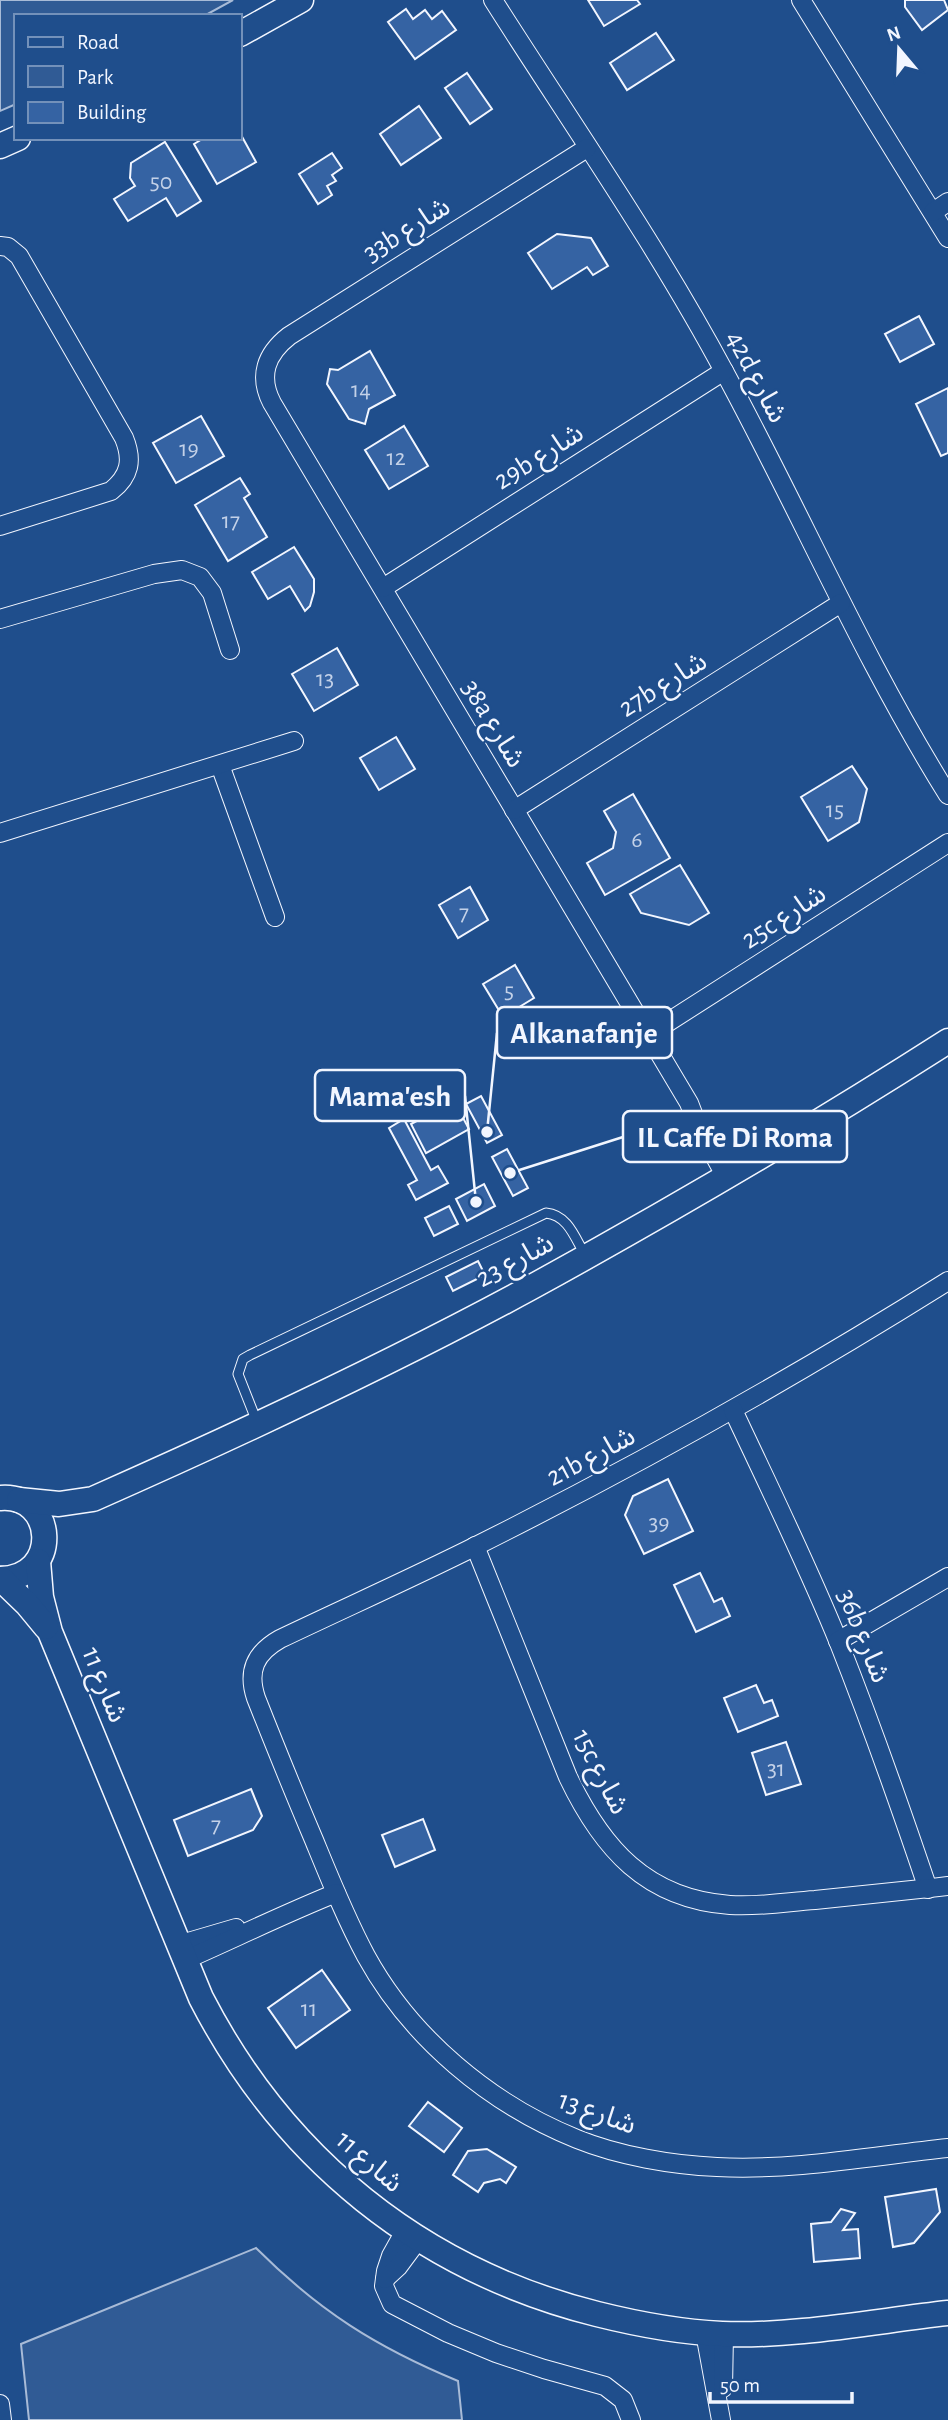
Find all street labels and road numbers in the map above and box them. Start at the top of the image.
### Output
street label: 33b شارع [359,193,458,272]
street label: 42d شارع [716,326,792,430]
street label: 29b شارع [489,419,591,499]
street label: 27b شارع [614,647,715,727]
street label: 38a شارع [452,675,530,775]
street label: 25c شارع [737,880,834,959]
street label: شارع 23 [472,1229,561,1297]
street label: 21b شارع [542,1422,642,1496]
street label: 36b شارع [827,1585,894,1689]
street label: شارع 11 [72,1643,132,1728]
street label: 15c شارع [562,1725,633,1821]
street label: شارع 13 [553,2086,640,2145]
street label: شارع 11 [327,2126,408,2202]

